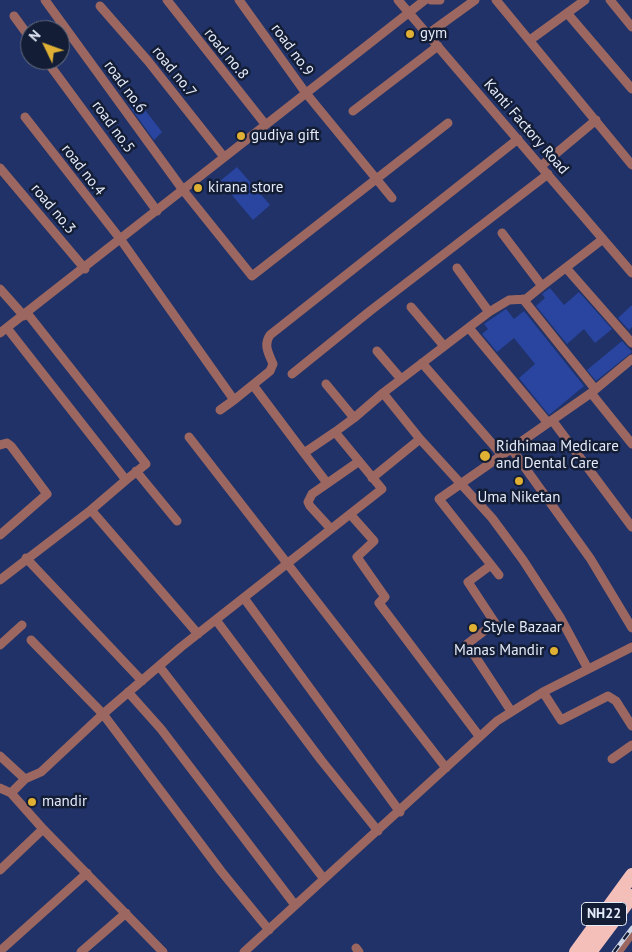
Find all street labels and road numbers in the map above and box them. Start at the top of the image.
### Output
street label: road no.9 [267,20,317,80]
street label: road no.8 [200,25,252,83]
street label: road no.7 [148,43,200,101]
street label: road no.6 [100,57,150,117]
street label: Kanti Factory Road [480,76,572,178]
street label: road no.5 [88,97,138,157]
street label: road no.4 [57,141,109,199]
street label: road no.3 [27,180,79,238]
road number: NH22 [582,902,626,926]

